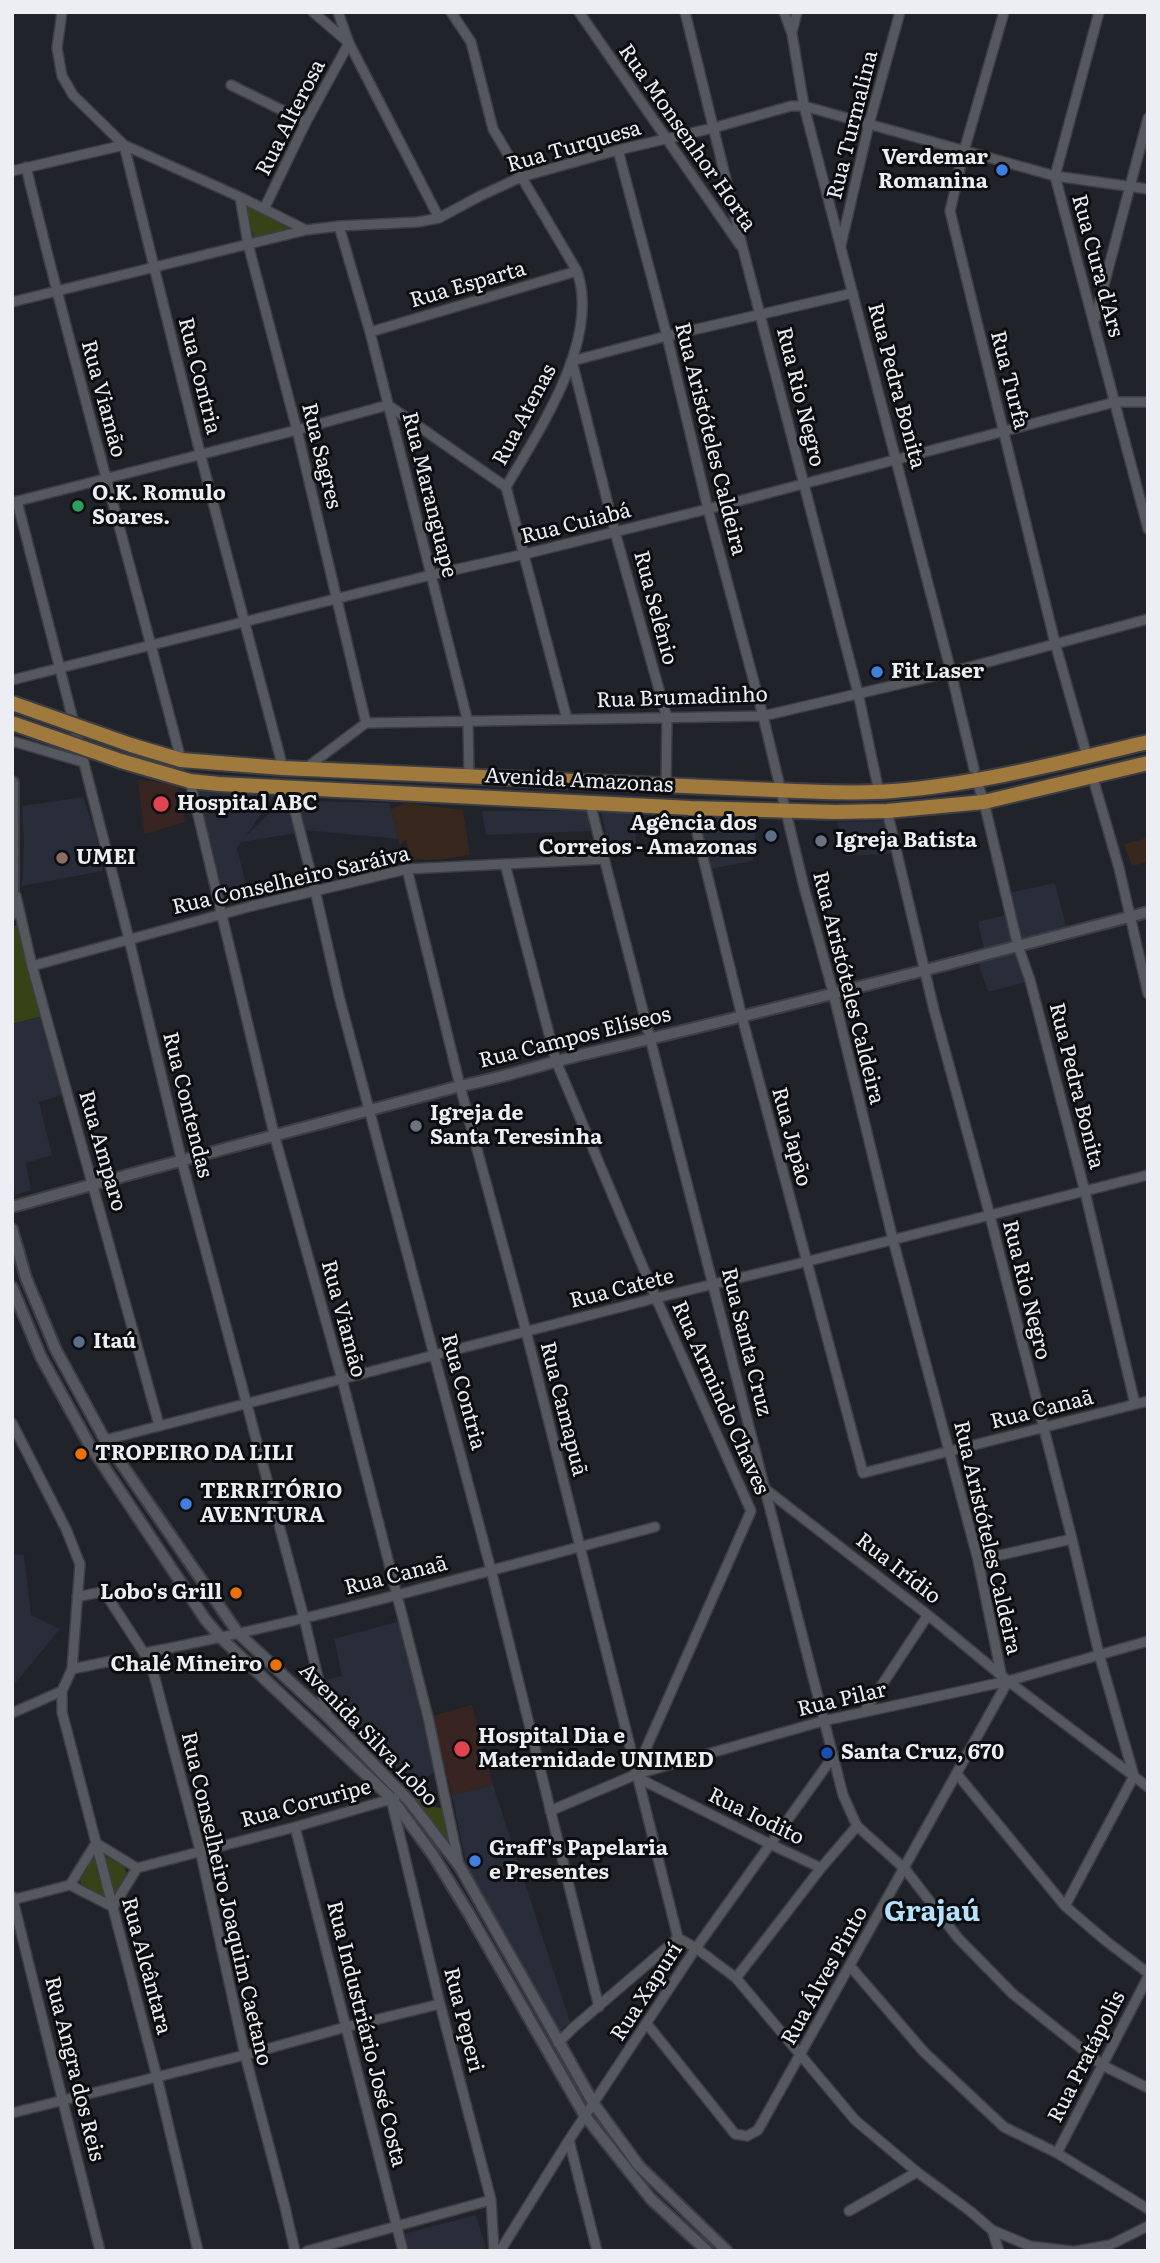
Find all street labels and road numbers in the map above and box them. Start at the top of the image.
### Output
street label: Rua Monsenhor Horta [613,40,761,236]
street label: Rua Turmalina [822,48,884,202]
street label: Rua Alterosa [251,56,331,180]
street label: Rua Turquesa [504,116,644,178]
street label: Rua Cura d'Ars [1066,192,1128,340]
street label: Rua Esparta [407,256,529,314]
street label: Rua Pedra Bonita [862,300,930,472]
street label: Rua Contria [172,315,226,437]
street label: Rua Aristóteles Caldeira [669,320,751,558]
street label: Rua Rio Negro [770,325,830,469]
street label: Rua Turfa [985,328,1033,432]
street label: Rua Viamão [75,338,131,460]
street label: Rua Atenas [488,360,562,470]
street label: Rua Sagres [296,400,346,512]
street label: Rua Maranguape [396,410,462,580]
street label: Rua Cuiabá [518,498,634,550]
street label: Rua Selênio [628,548,682,668]
street label: Rua Brumadinho [596,682,768,714]
street label: Avenida Amazonas [484,763,674,799]
street label: Rua Conselheiro Saráiva [170,841,412,921]
street label: Rua Aristóteles Caldeira [807,869,889,1107]
street label: Rua Pedra Bonita [1043,1000,1109,1172]
street label: Rua Campos Elíseos [477,1002,673,1074]
street label: Rua Contendas [157,1029,217,1181]
street label: Rua Japão [766,1085,816,1189]
street label: Rua Amparo [73,1088,131,1214]
street label: Rua Rio Negro [996,1218,1056,1362]
street label: Rua Viamão [315,1258,371,1380]
street label: Rua Catete [567,1264,677,1314]
street label: Rua Santa Cruz [715,1265,777,1419]
street label: Rua Armindo Chaves [666,1297,774,1499]
street label: Rua Contria [435,1331,491,1453]
street label: Rua Camapuã [534,1339,592,1479]
street label: Rua Canaã [988,1385,1096,1435]
street label: Rua Aristóteles Caldeira [948,1419,1026,1657]
street label: Rua Irídio [851,1528,945,1610]
street label: Rua Canaã [342,1551,450,1601]
street label: Avenida Silva Lobo [293,1658,443,1812]
street label: Rua Pilar [795,1678,889,1722]
street label: Rua Conselheiro Joaquim Caetano [175,1730,277,2068]
street label: Rua Coruripe [238,1774,374,1834]
street label: Rua Iodito [704,1783,808,1851]
street label: Rua Alcântara [116,1895,176,2037]
street label: Rua Industriário José Costa [321,1898,411,2170]
street label: Rua Álves Pinto [776,1902,874,2050]
street label: Rua Xapurí [606,1938,688,2046]
street label: Rua Peperi [438,1965,488,2075]
street label: Rua Angra dos Reis [39,1974,109,2164]
street label: Rua Pratápolis [1043,1987,1131,2127]

